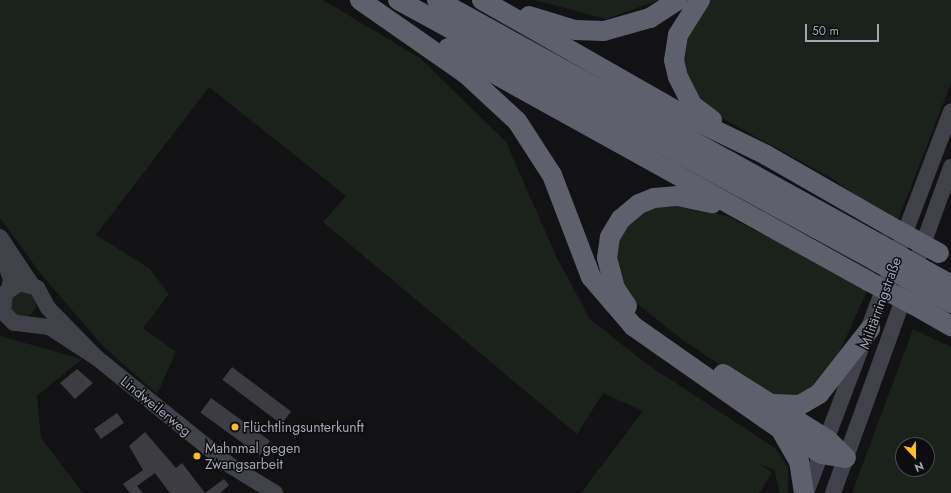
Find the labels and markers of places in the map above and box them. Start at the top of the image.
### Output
place label: Flüchtlingsunterkunft [243,419,364,435]
marker: Flüchtlingsunterkunft [230,422,240,432]
place label: Mahnmal gegen Zwangsarbeit [205,440,301,472]
marker: Mahnmal gegen Zwangsarbeit [192,451,202,461]

